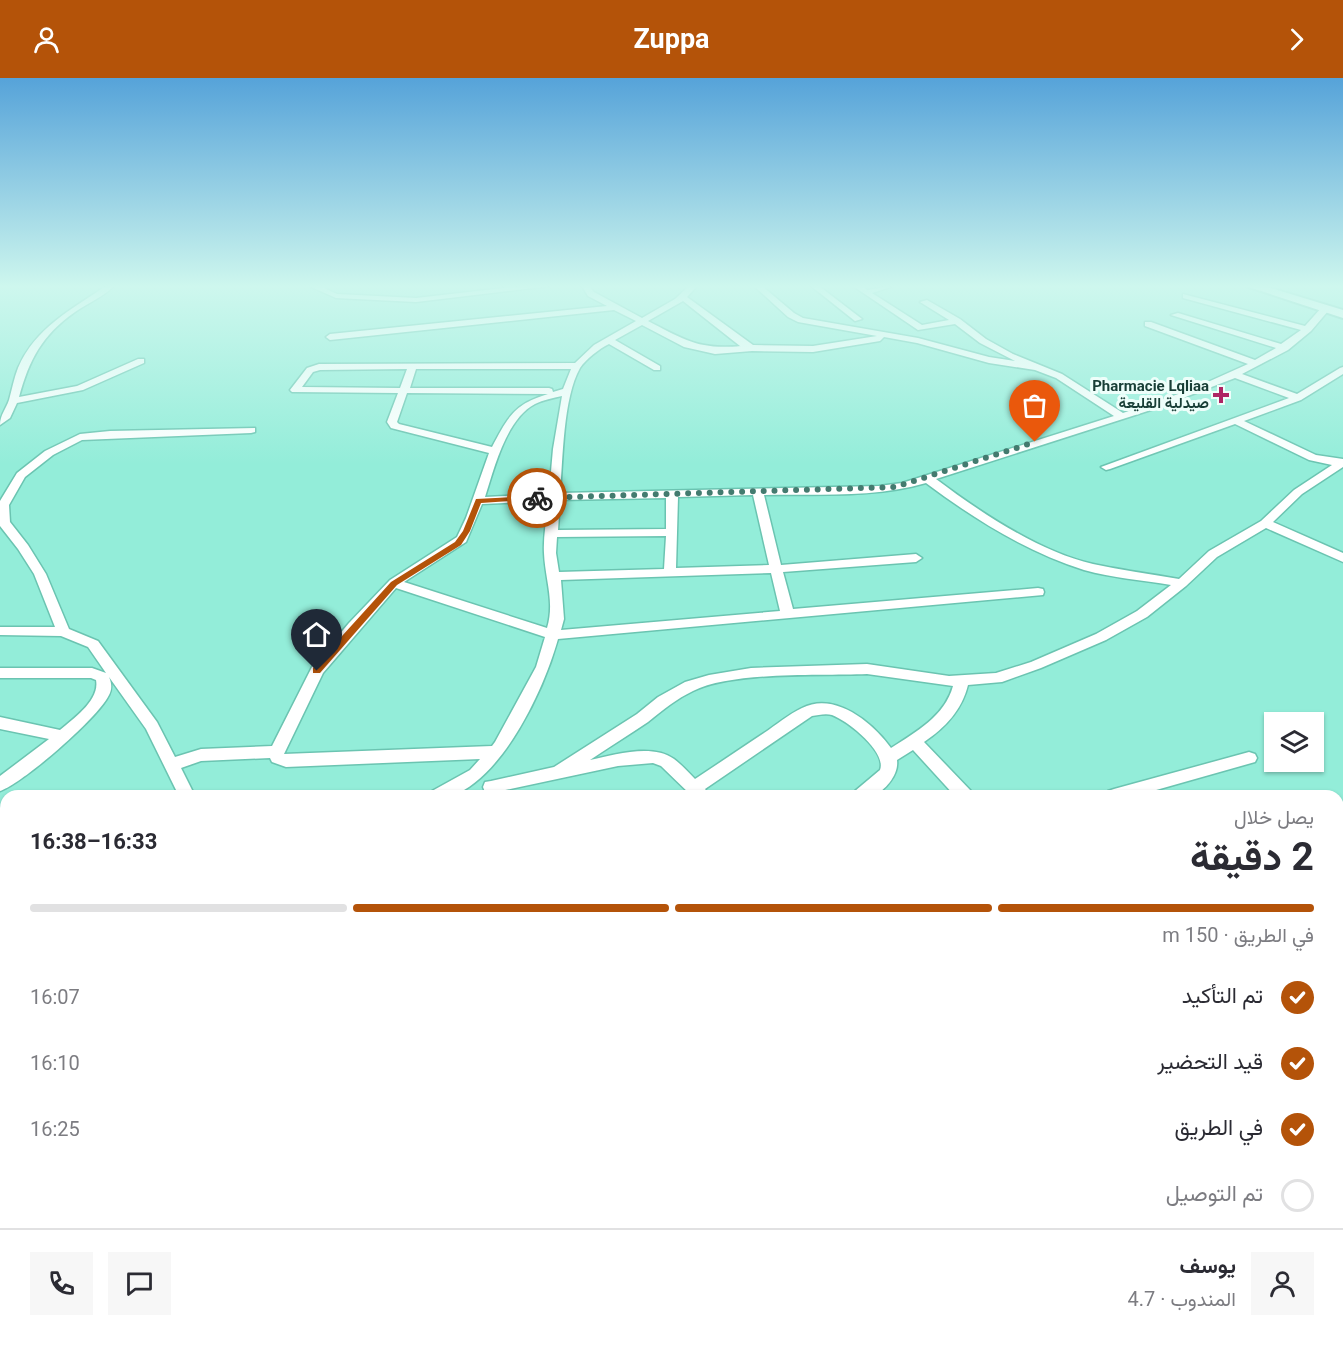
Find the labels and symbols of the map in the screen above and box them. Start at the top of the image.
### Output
place label: Pharmacie Lqliaa صيدلية القليعة [1092,377,1209,412]
pin [1009,380,1060,442]
marker: Pharmacie Lqliaa صيدلية القليعة [1214,388,1228,402]
courier [507,468,567,528]
pin [291,609,342,671]

